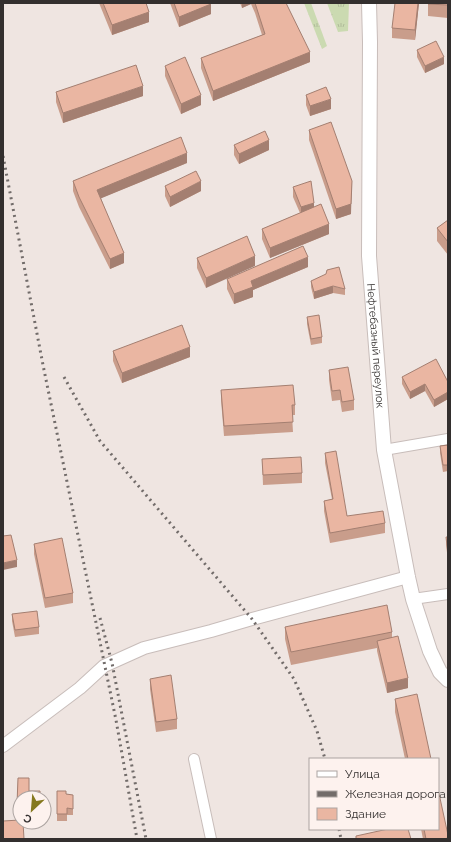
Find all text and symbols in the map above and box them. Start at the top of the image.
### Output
street label: Нефтебазный переулок [364,283,387,409]
legend [309,758,439,830]
text: Улица [345,767,380,781]
text: Железная дорога [345,787,446,801]
north arrow [12,790,52,830]
text: Здание [345,807,386,821]
text: С [21,811,34,826]

